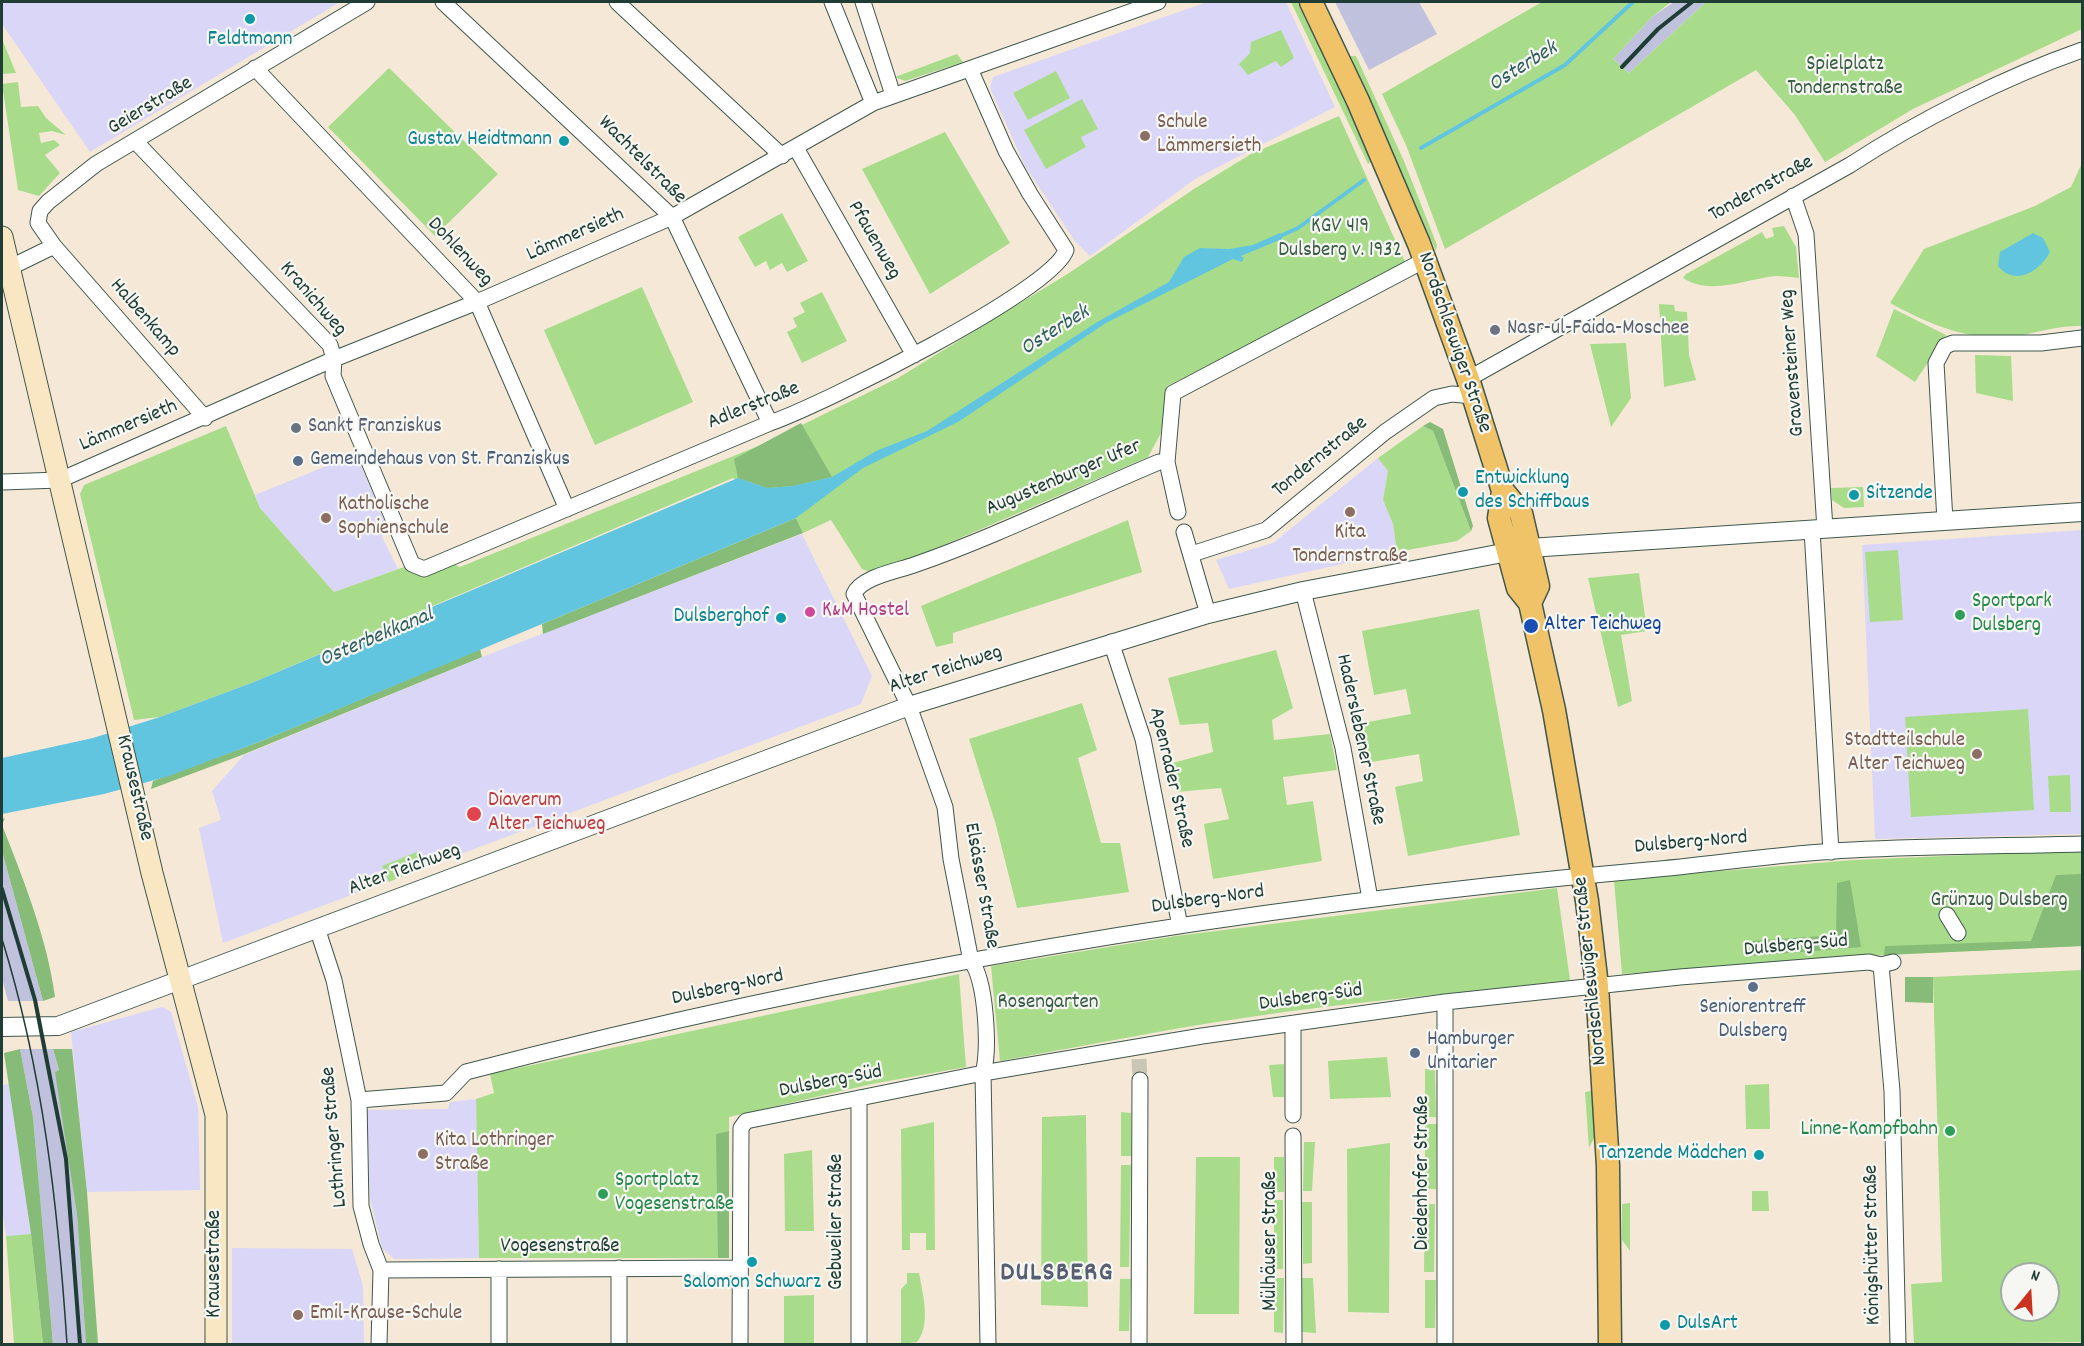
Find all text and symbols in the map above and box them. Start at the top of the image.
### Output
marker: Feldtmann [243,12,257,26]
place label: Feldtmann [208,28,292,54]
water label: Osterbek [1485,37,1563,99]
park label: Spielplatz Tondernstraße [1787,53,1903,103]
street label: Geierstraße [104,72,198,142]
street label: Wachtelstraße [591,111,691,211]
place label: Schule Lämmersieth [1157,111,1261,161]
place label: Gustav Heidtmann [407,128,552,154]
marker: Schule Lämmersieth [1138,129,1152,143]
marker: Gustav Heidtmann [557,134,571,148]
street label: Tondernstraße [1705,151,1819,229]
street label: Pfauenweg [840,197,906,285]
street label: Lämmersieth [523,203,629,269]
street label: Dohlenweg [421,213,497,293]
park label: KGV 419 Dulsberg v. 1932 [1278,215,1402,265]
street label: Nordschleswiger Straße [1410,249,1496,437]
street label: Kranichweg [273,257,351,343]
street label: Halbenkamp [103,274,185,364]
street label: Gravensteiner Weg [1776,288,1812,438]
water label: Osterbek [1017,301,1095,363]
place label: Nasr-ul-Faida-Moschee [1507,317,1689,343]
marker: Nasr-ul-Faida-Moschee [1488,323,1502,337]
street label: Adlerstraße [704,377,804,437]
street label: Lämmersieth [76,395,182,459]
street label: Tondernstraße [1268,412,1374,504]
place label: Sankt Franziskus [308,415,442,441]
marker: Sankt Franziskus [289,421,303,435]
street label: Augustenburger Ufer [983,435,1145,523]
place label: Gemeindehaus von St. Franziskus [310,448,570,474]
marker: Gemeindehaus von St. Franziskus [291,454,305,468]
place label: Entwicklung des Schiffbaus [1475,467,1590,517]
place label: Sitzende [1866,482,1933,508]
marker: Entwicklung des Schiffbaus [1456,485,1470,499]
marker: Sitzende [1847,488,1861,502]
place label: Katholische Sophienschule [338,493,449,543]
marker: Kita Tondernstraße [1343,505,1357,519]
marker: Katholische Sophienschule [319,511,333,525]
place label: Kita Tondernstraße [1292,521,1408,571]
place label: Sportpark Dulsberg [1972,590,2052,640]
place label: K&M Hostel [822,599,909,625]
water label: Osterbekkanal [316,603,438,675]
place label: Dulsberghof [674,605,769,631]
marker: K&M Hostel [803,605,817,619]
marker: Sportpark Dulsberg [1953,608,1967,622]
marker: Dulsberghof [774,611,788,625]
place label: Alter Teichweg [1544,613,1662,639]
marker: Alter Teichweg [1522,617,1540,635]
street label: Alter Teichweg [886,641,1006,701]
street label: Haderslebener Straße [1329,652,1389,828]
street label: Apenrader Straße [1142,705,1198,851]
place label: Stadtteilschule Alter Teichweg [1845,729,1965,779]
street label: Krausestraße [109,733,157,843]
marker: Stadtteilschule Alter Teichweg [1970,747,1984,761]
place label: Diaverum Alter Teichweg [488,789,606,839]
marker: Diaverum Alter Teichweg [465,805,483,823]
street label: Elsässer Straße [957,821,1003,951]
street label: Dulsberg-Nord [1633,826,1749,862]
street label: Alter Teichweg [345,839,465,903]
street label: Nordschleswiger Straße [1570,875,1614,1067]
street label: Dulsberg-Nord [1150,881,1266,921]
park label: Grünzug Dulsberg [1930,889,2068,915]
street label: Dulsberg-Süd [1743,930,1849,964]
street label: Dulsberg-Nord [670,965,786,1013]
street label: Dulsberg-Süd [1258,979,1364,1019]
marker: Seniorentreff Dulsberg [1746,980,1760,994]
park label: Rosengarten [998,991,1098,1017]
place label: Seniorentreff Dulsberg [1699,996,1807,1046]
place label: Hamburger Unitarier [1427,1028,1514,1078]
marker: Hamburger Unitarier [1408,1046,1422,1060]
street label: Dulsberg-Süd [777,1061,885,1105]
street label: Lothringer Straße [317,1065,355,1209]
street label: Diedenhofer Straße [1411,1096,1437,1250]
place label: Linne-Kampfbahn [1800,1118,1938,1144]
marker: Linne-Kampfbahn [1943,1124,1957,1138]
place label: Kita Lothringer Straße [435,1129,554,1179]
place label: Tanzende Mädchen [1599,1142,1747,1168]
marker: Kita Lothringer Straße [416,1147,430,1161]
marker: Tanzende Mädchen [1752,1148,1766,1162]
street label: Gebweiler Straße [825,1154,851,1290]
street label: Königshütter Straße [1860,1165,1888,1325]
place label: Sportplatz Vogesenstraße [615,1169,734,1219]
street label: Mülhäuser Straße [1259,1171,1285,1311]
marker: Sportplatz Vogesenstraße [596,1187,610,1201]
street label: Krausestraße [203,1210,229,1318]
street label: Vogesenstraße [500,1235,620,1261]
marker: Salomon Schwarz [745,1255,759,1269]
district label: DULSBERG [1000,1259,1114,1291]
north arrow [2000,1262,2060,1322]
text: N [2028,1264,2042,1288]
place label: Salomon Schwarz [683,1271,821,1297]
place label: Emil-Krause-Schule [310,1302,462,1328]
marker: Emil-Krause-Schule [291,1308,305,1322]
place label: DulsArt [1677,1312,1738,1338]
marker: DulsArt [1658,1318,1672,1332]

